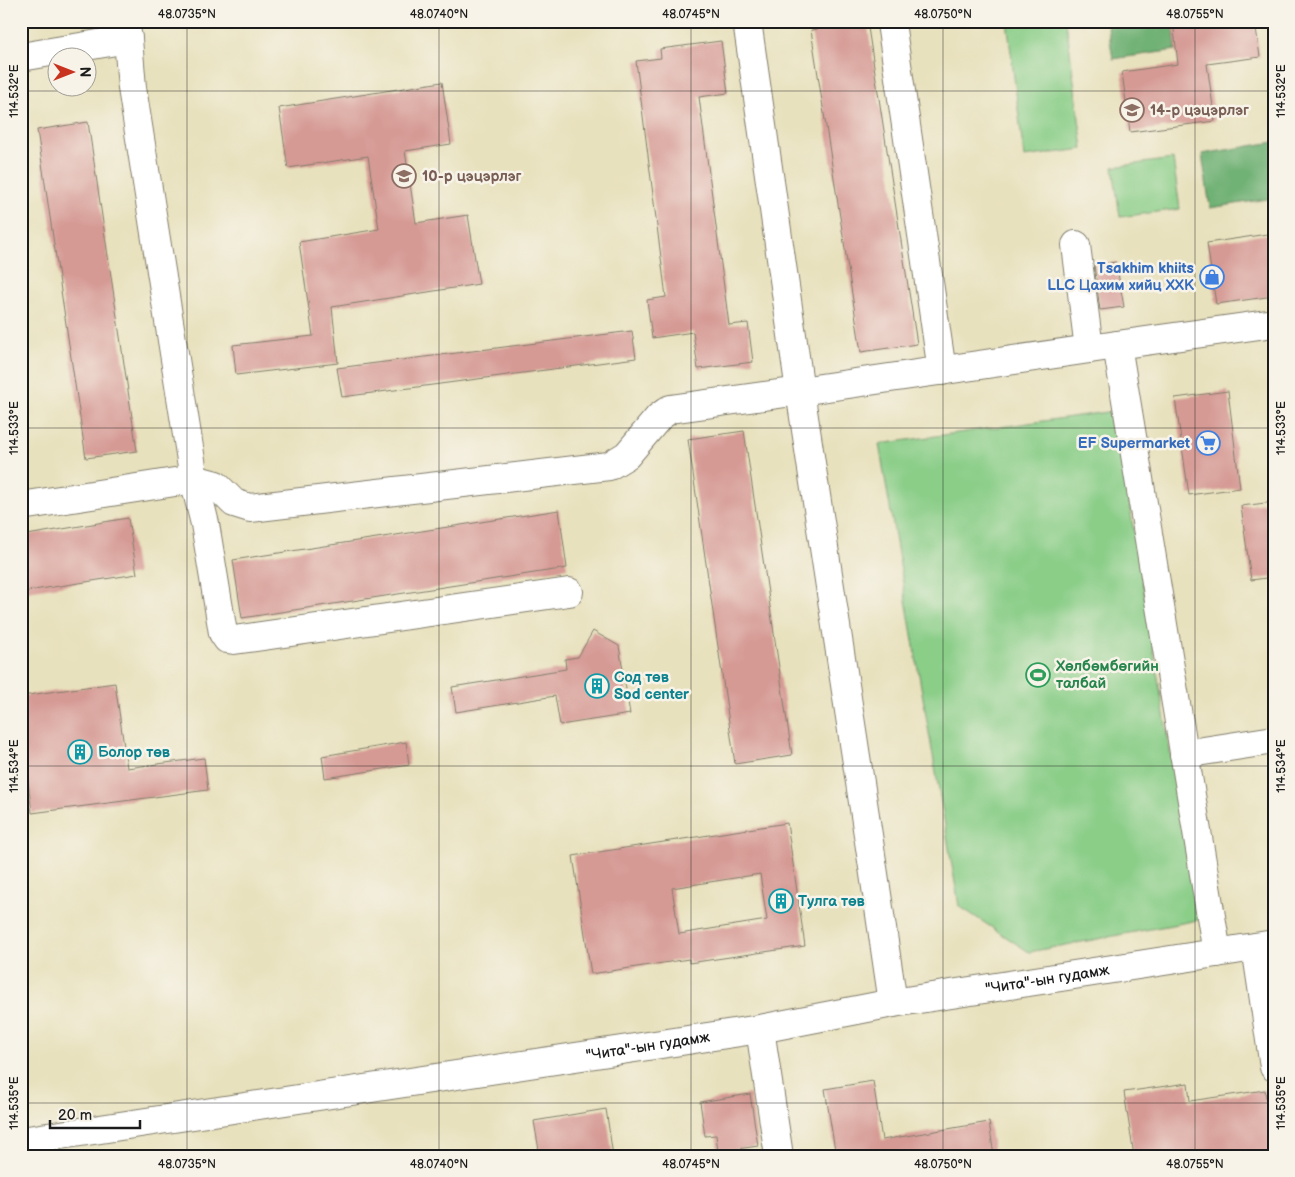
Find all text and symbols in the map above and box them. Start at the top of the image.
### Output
text: 48.0735°N [158,7,216,22]
text: 48.0740°N [410,7,468,22]
text: 48.0745°N [662,7,720,22]
text: 48.0750°N [914,7,972,22]
text: 48.0755°N [1166,7,1224,22]
north arrow [48,48,98,98]
text: 114.532°E [7,64,22,118]
text: 114.532°E [1274,64,1289,118]
text: N [76,67,93,77]
school or university icon: 14-р цэцэрлэг [1119,97,1145,123]
place label: 14-р цэцэрлэг [1150,101,1249,120]
school or university icon: 10-р цэцэрлэг [391,163,417,189]
place label: 10-р цэцэрлэг [422,167,522,186]
place label: Tsakhim khiits LLC Цахим хийц ХХК [1047,259,1195,295]
shop icon: Tsakhim khiits LLC Цахим хийц ХХК [1199,264,1225,290]
text: 114.533°E [7,401,22,455]
text: 114.533°E [1274,401,1289,455]
supermarket icon: EF Supermarket [1195,430,1221,456]
place label: EF Supermarket [1078,434,1190,453]
place label: Хөлбөмбөгийн талбай [1055,657,1159,693]
sports icon: Хөлбөмбөгийн талбай [1025,662,1051,688]
place label: Сод төв Sod center [614,668,690,704]
building icon: Сод төв Sod center [584,673,610,699]
text: 114.534°E [7,739,22,793]
building icon: Болор төв [67,739,93,765]
text: 114.534°E [1274,739,1289,793]
place label: Болор төв [98,743,170,762]
building icon: Тулга төв [768,888,794,914]
place label: Тулга төв [798,892,865,911]
street label: "Чита"-ын гудамж [984,961,1111,999]
street label: "Чита"-ын гудамж [585,1028,712,1065]
text: 114.535°E [7,1076,22,1130]
text: 114.535°E [1274,1076,1289,1130]
scale bar [50,1097,140,1129]
text: 20 m [58,1106,92,1125]
text: 48.0735°N [158,1157,216,1172]
text: 48.0740°N [410,1157,468,1172]
text: 48.0745°N [662,1157,720,1172]
text: 48.0750°N [914,1157,972,1172]
text: 48.0755°N [1166,1157,1224,1172]

